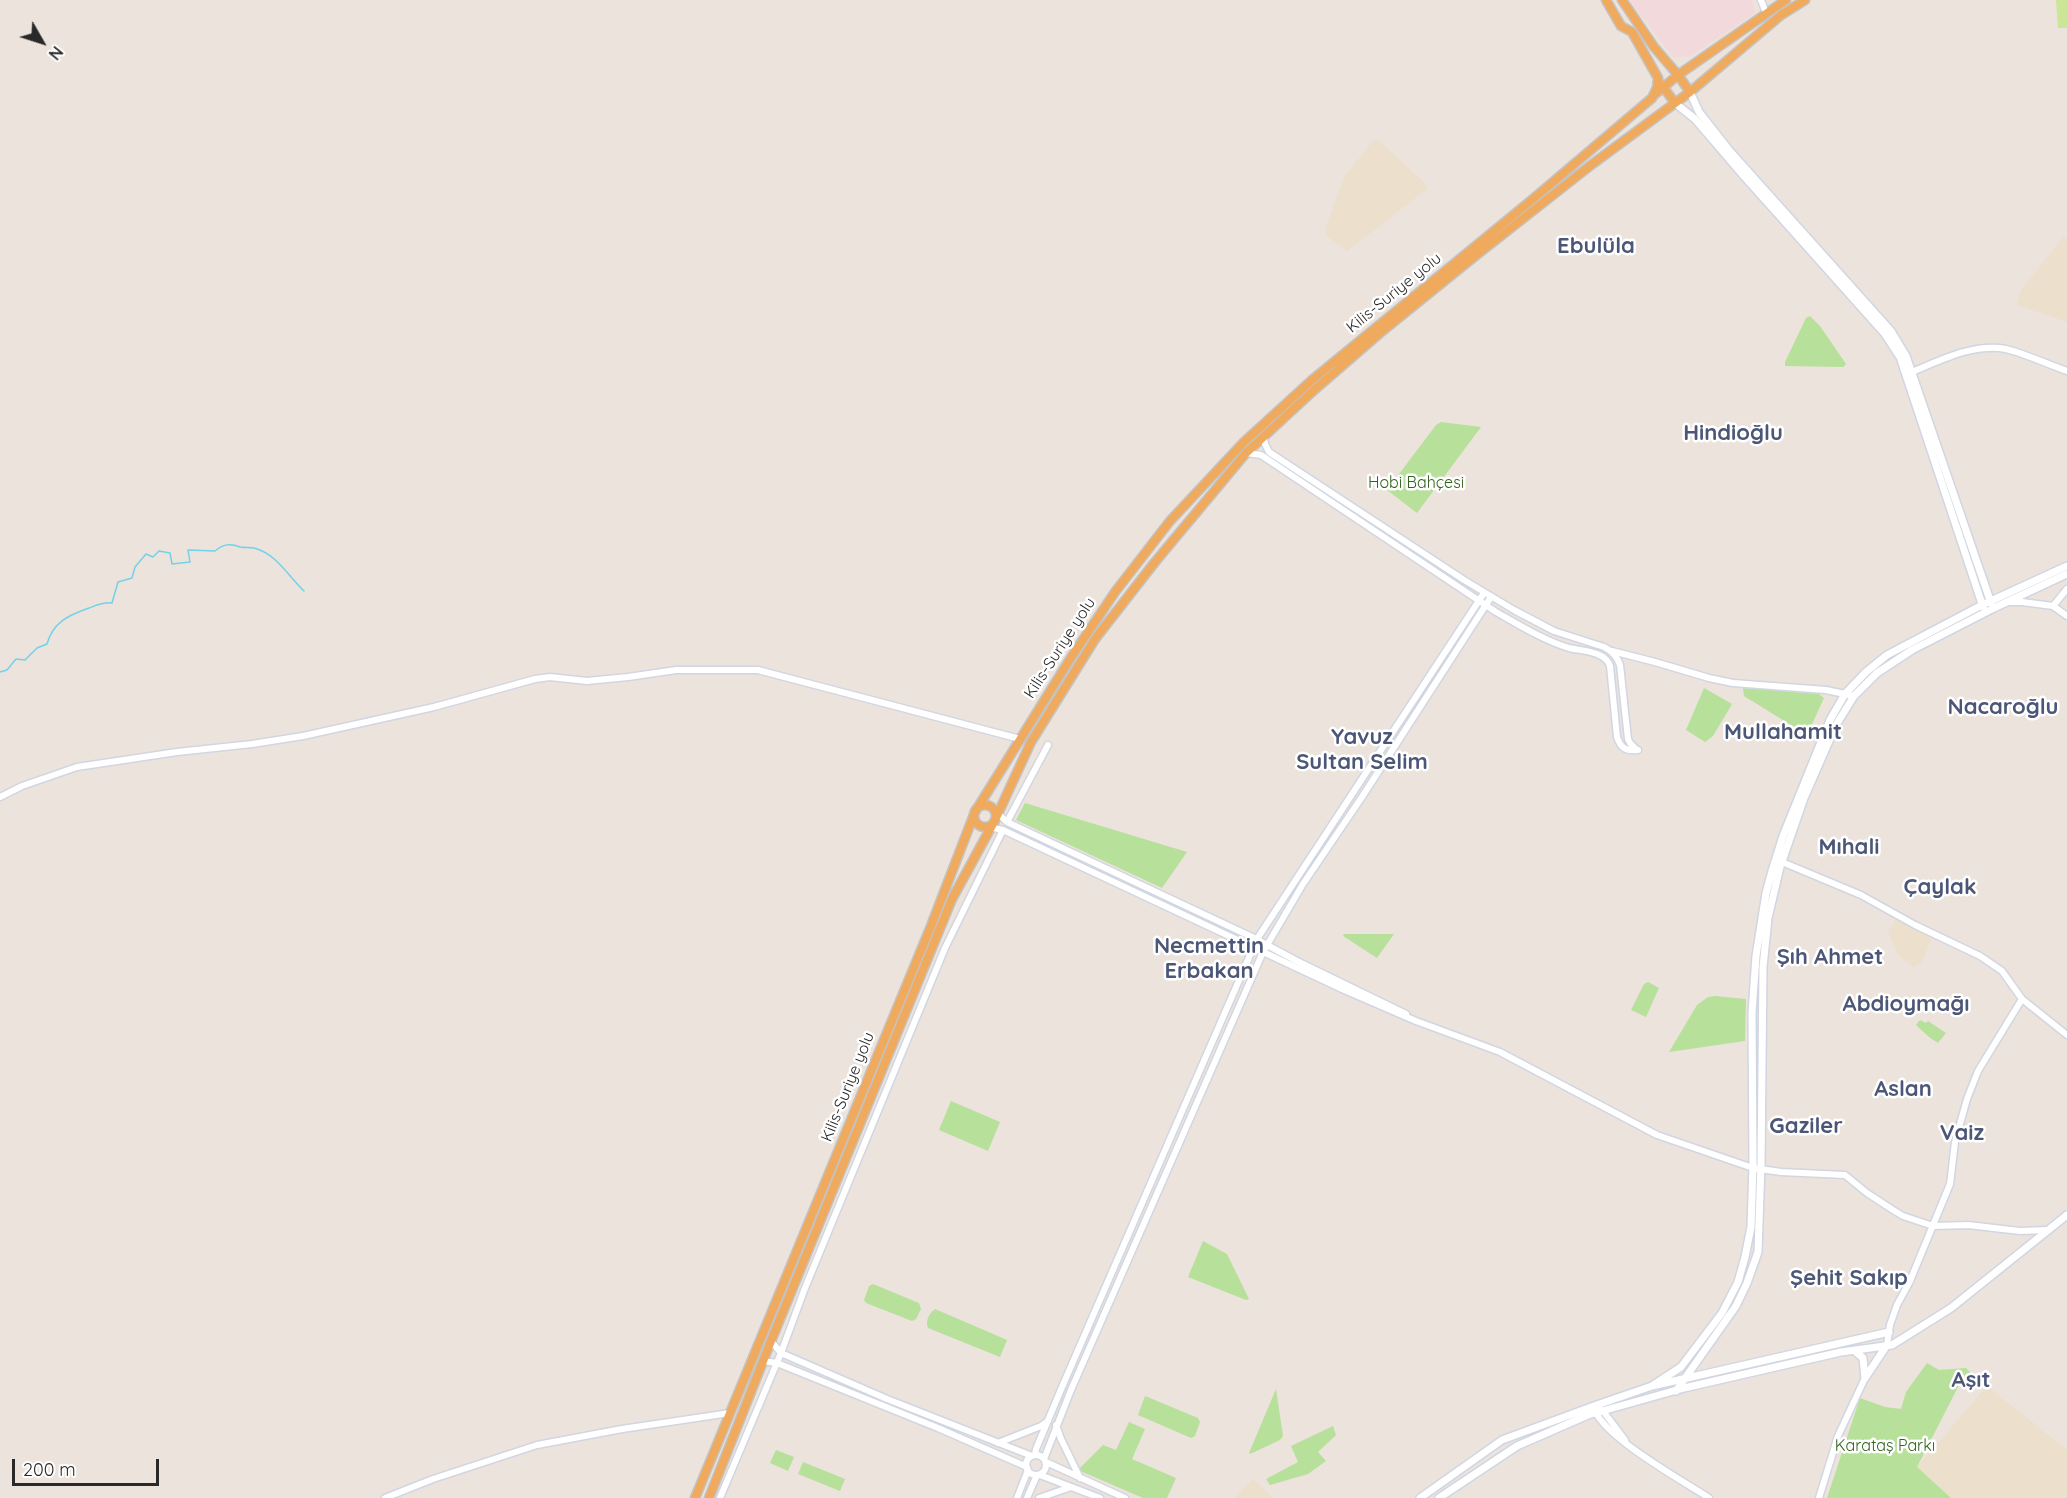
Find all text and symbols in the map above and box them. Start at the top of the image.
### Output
north arrow [12,12,72,72]
text: N [45,42,67,64]
district label: Ebulüla [1557,233,1635,259]
street label: Kilis-Suriye yolu [1343,249,1445,337]
district label: Hindioğlu [1683,420,1783,446]
park label: Hobi Bahçesi [1368,473,1464,493]
street label: Kilis-Suriye yolu [1020,594,1100,702]
district label: Nacaroğlu [1948,694,2058,720]
district label: Mullahamit [1724,719,1842,745]
district label: Yavuz Sultan Selim [1296,724,1428,776]
district label: Mıhali [1818,834,1880,860]
district label: Çaylak [1904,874,1976,900]
district label: Necmettin Erbakan [1154,933,1264,984]
district label: Şıh Ahmet [1777,944,1883,970]
district label: Abdioymağı [1843,991,1969,1017]
street label: Kilis-Suriye yolu [817,1029,879,1145]
district label: Aslan [1874,1076,1932,1102]
district label: Gaziler [1769,1113,1843,1139]
district label: Vaiz [1940,1120,1984,1146]
district label: Şehit Sakıp [1790,1265,1908,1291]
district label: Aşıt [1952,1367,1990,1393]
park label: Karataş Parkı [1835,1436,1935,1456]
scale bar [15,1447,162,1485]
text: 200 m [23,1458,76,1481]

